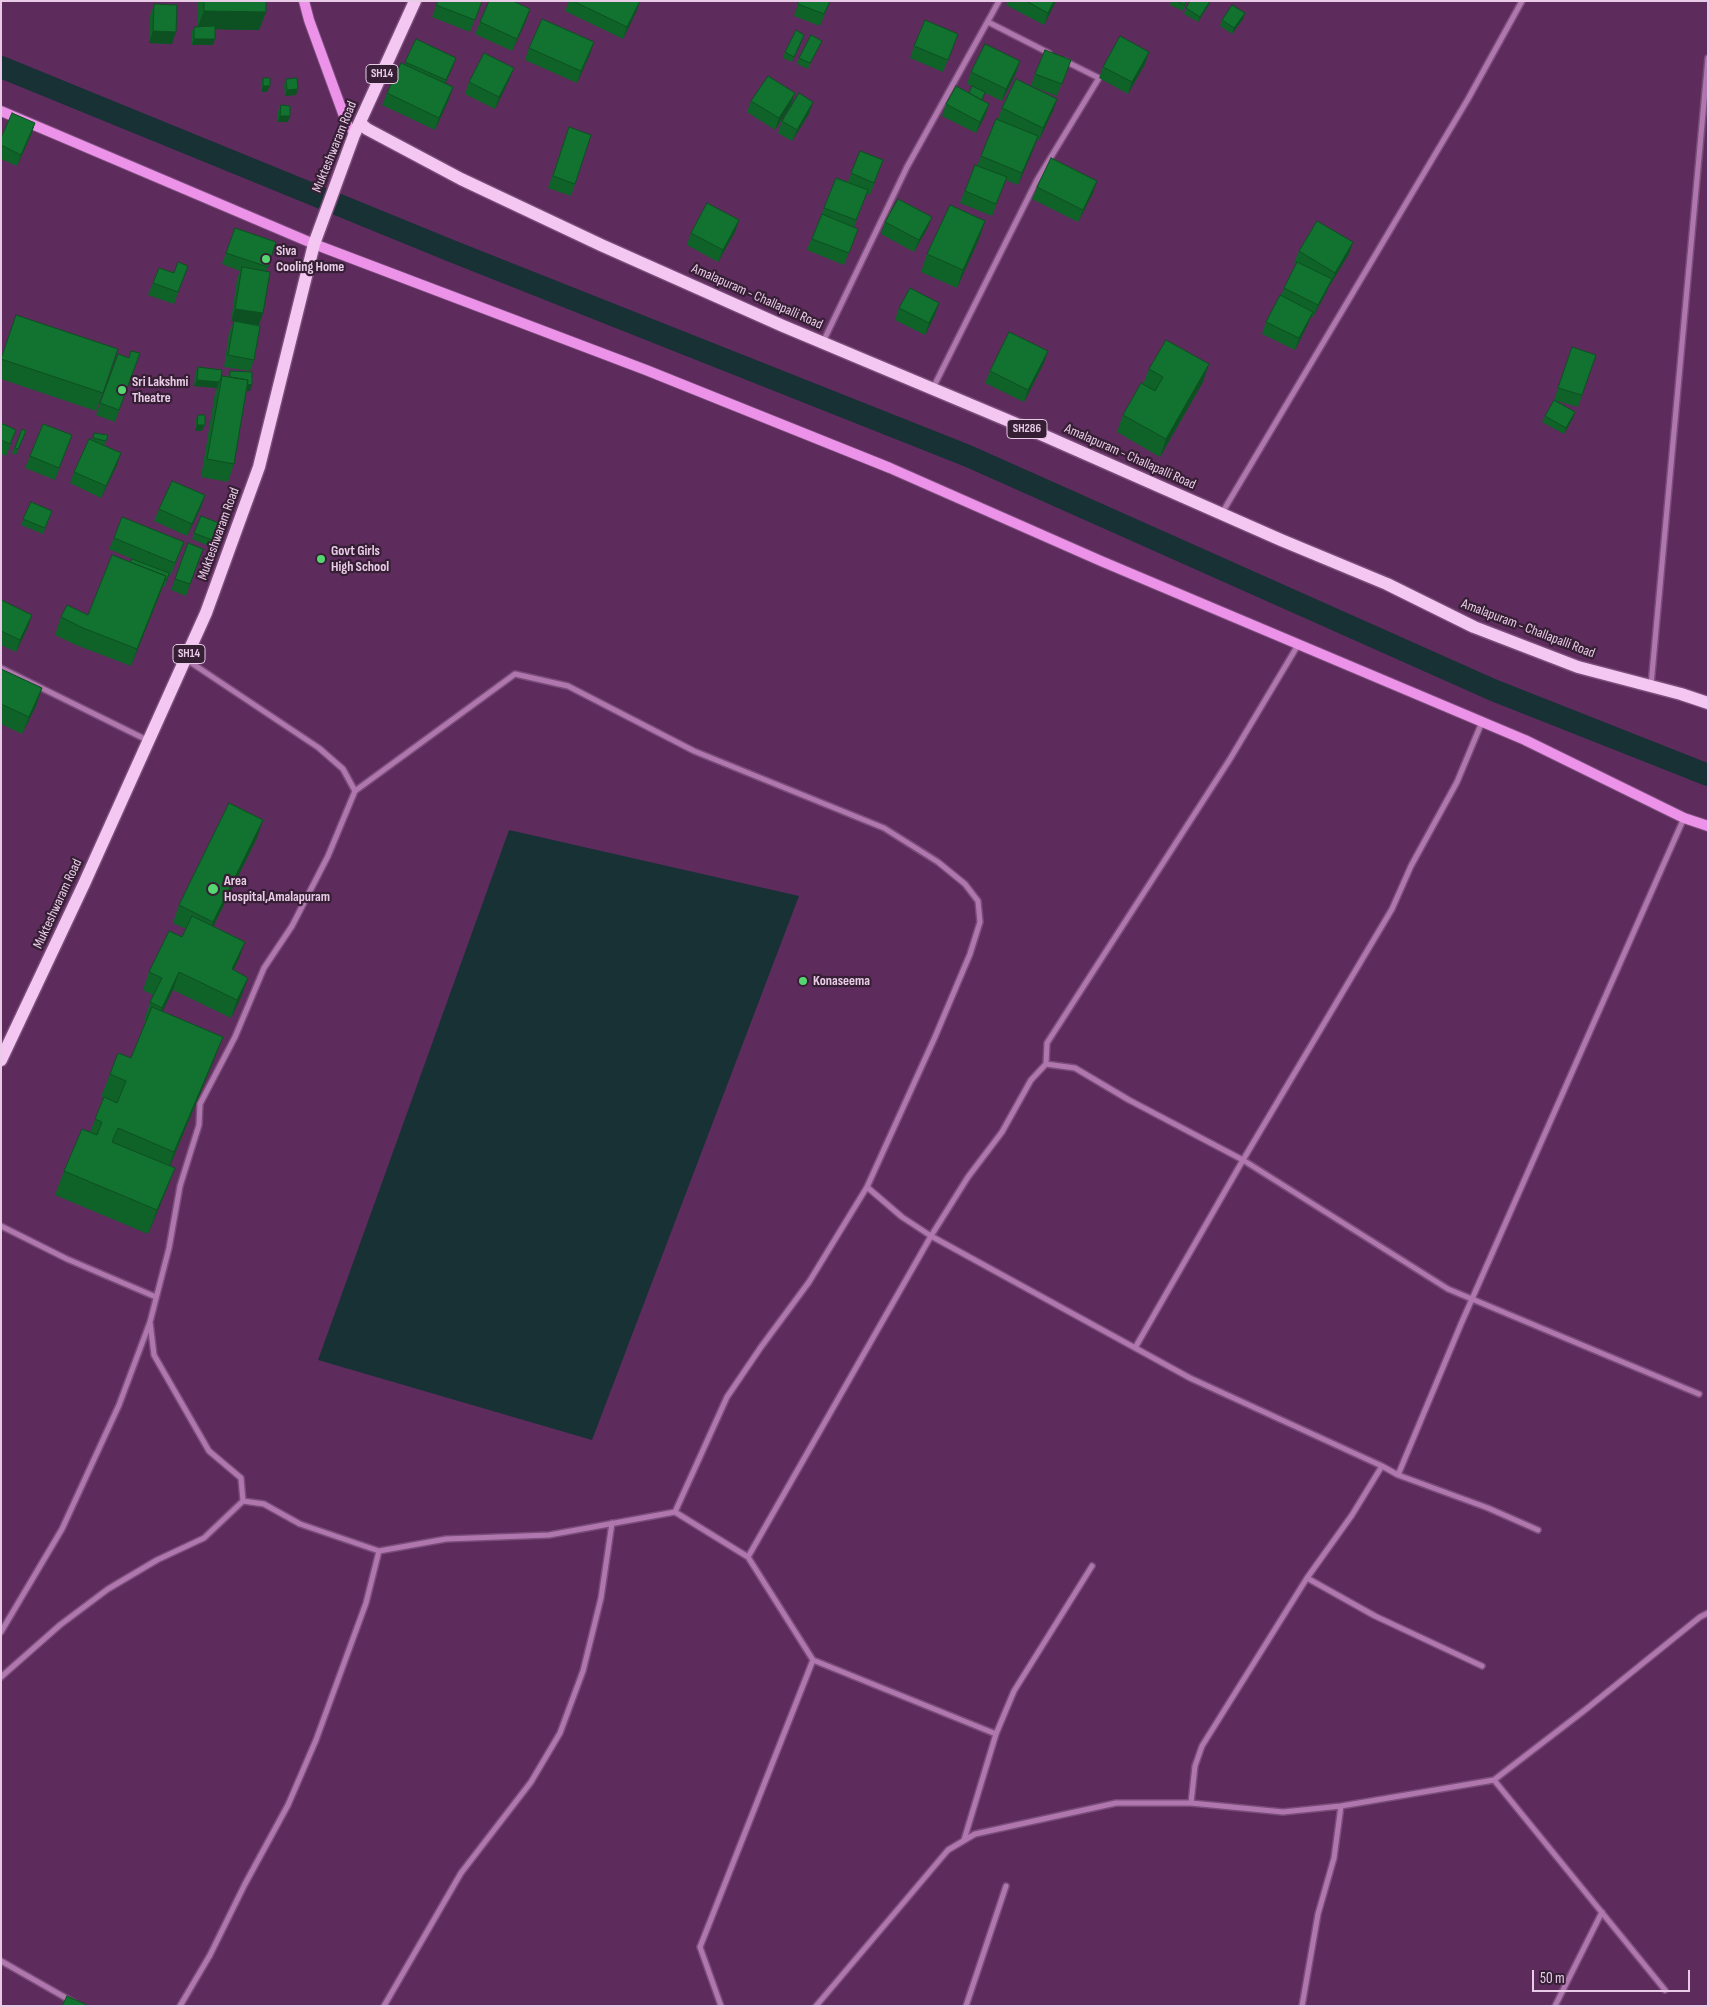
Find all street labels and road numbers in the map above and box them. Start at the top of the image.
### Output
road number: SH14 [366,64,398,84]
street label: Mukteshwaram Road [309,99,361,195]
street label: Amalapuram - Challapalli Road [689,261,825,333]
road number: SH286 [1007,419,1047,438]
street label: Amalapuram - Challapalli Road [1062,421,1198,493]
street label: Mukteshwaram Road [194,485,244,583]
street label: Amalapuram - Challapalli Road [1459,596,1597,662]
road number: SH14 [173,644,205,664]
street label: Mukteshwaram Road [30,856,86,952]

